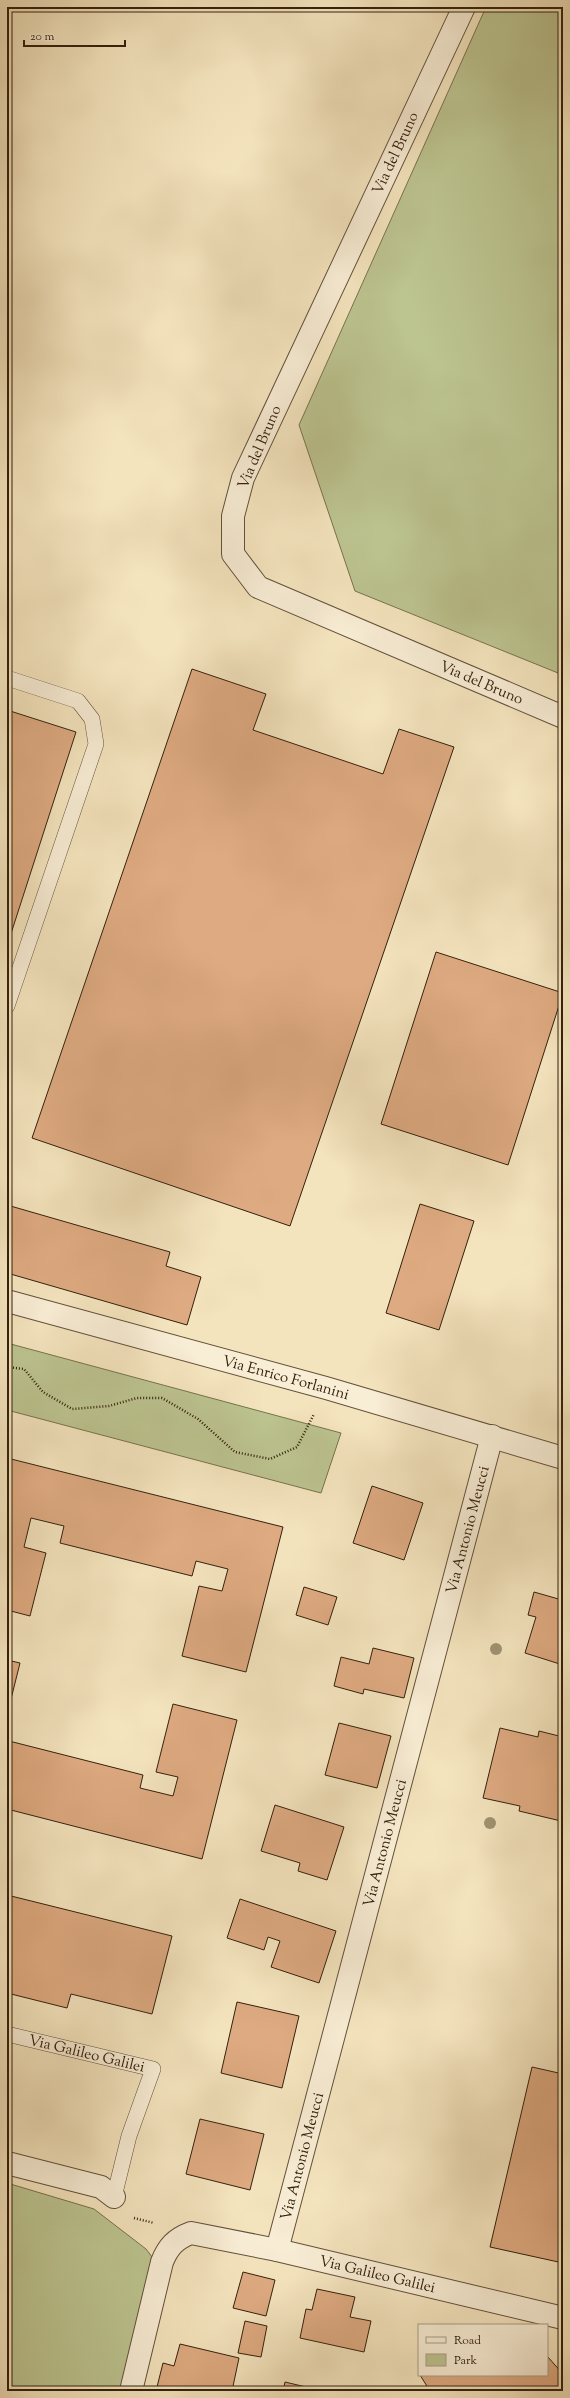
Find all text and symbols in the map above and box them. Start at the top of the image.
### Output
scale bar [24,22,125,48]
text: 20 m [30,28,55,46]
street label: Via del Bruno [368,109,425,198]
street label: Via del Bruno [233,403,287,493]
street label: Via del Bruno [436,657,526,711]
street label: Via Enrico Forlanini [220,1351,351,1406]
street label: Via Antonio Meucci [442,1464,496,1596]
street label: Via Antonio Meucci [359,1777,413,1910]
street label: Via Galileo Galilei [26,2031,147,2079]
street label: Via Antonio Meucci [276,2090,330,2223]
street label: Via Galileo Galilei [317,2251,437,2299]
legend [418,2324,548,2376]
text: Road [454,2332,481,2350]
text: Park [454,2352,477,2370]

